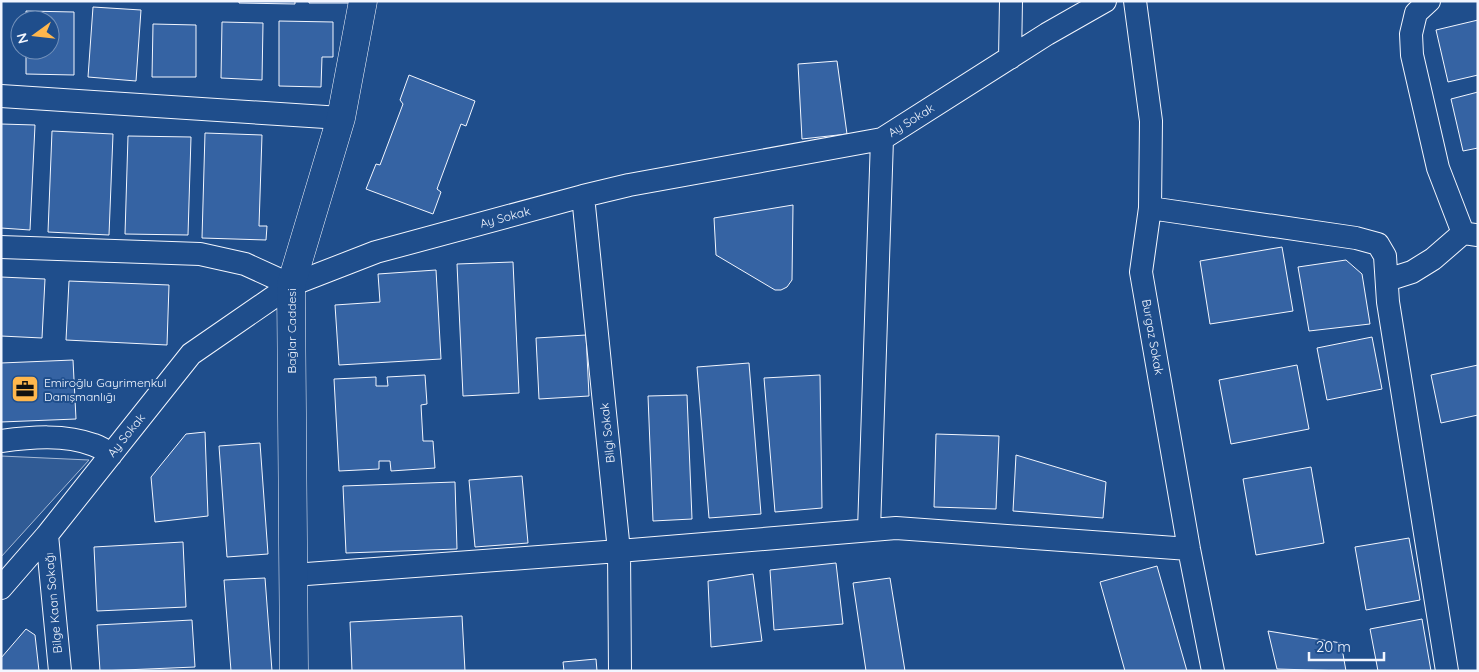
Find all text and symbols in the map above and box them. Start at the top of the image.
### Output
north arrow [10,10,60,60]
text: N [12,31,32,46]
street label: Ay Sokak [885,100,937,140]
street label: Ay Sokak [478,203,532,231]
street label: Bağlar Caddesi [284,288,299,374]
street label: Burgaz Sokak [1139,298,1167,376]
office icon: Emiroğlu Gayrimenkul Danışmanlığı [10,374,40,404]
place label: Emiroğlu Gayrimenkul Danışmanlığı [44,375,167,404]
street label: Bilgi Sokak [596,402,618,464]
street label: Ay Sokak [104,410,148,460]
street label: Bilge Kaan Sokağı [41,552,65,654]
scale bar [1309,630,1384,662]
text: 20 m [1316,637,1351,656]

